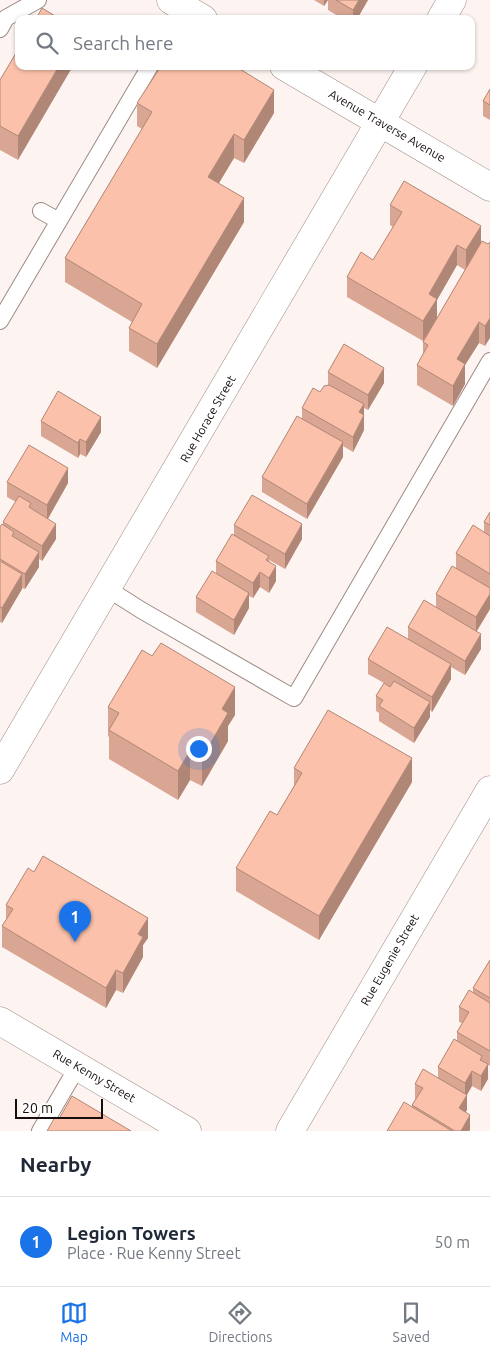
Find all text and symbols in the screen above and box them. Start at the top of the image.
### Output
search box [15,15,475,70]
icon: search [33,29,61,57]
text: Search here [73,32,173,54]
street label: Avenue Traverse Avenue [327,87,448,164]
street label: Rue Horace Street [177,373,238,465]
your location [186,736,212,762]
pin: 1 [59,901,91,942]
street label: Rue Eugenie Street [358,911,421,1008]
street label: Rue Kenny Street [51,1047,138,1105]
scale bar [15,1096,102,1119]
text: 20 m [22,1100,53,1116]
text: Nearby [20,1152,91,1176]
text: Legion Towers [67,1222,196,1244]
text: 1 [31,1233,41,1251]
text: 50 m [434,1233,470,1251]
text: Place · Rue Kenny Street [67,1244,241,1262]
tab: Map [60,1299,88,1345]
tab: Directions [208,1299,272,1345]
tab: Saved [393,1299,430,1345]

